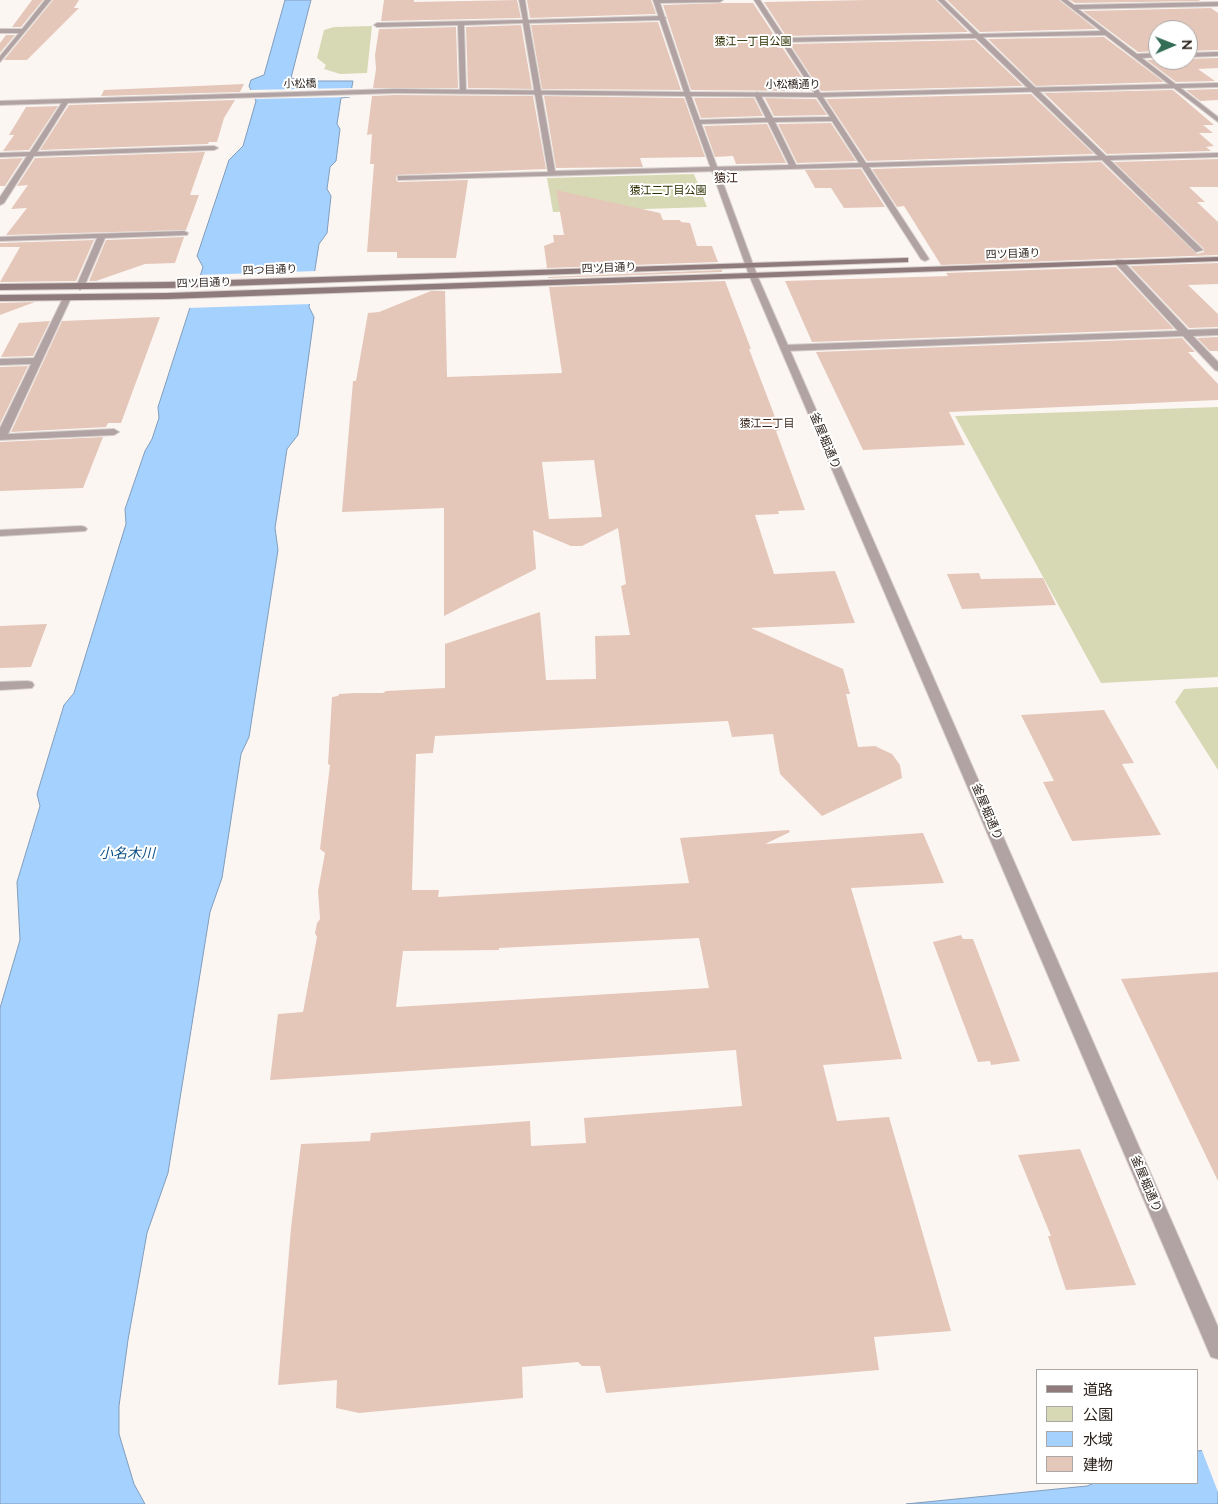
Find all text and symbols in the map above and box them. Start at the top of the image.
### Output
north arrow [1148,20,1198,70]
park label: 猿江一丁目公園 [715,35,791,49]
text: N [1178,39,1196,50]
street label: 小松橋 [283,77,317,91]
street label: 小松橋通り [766,78,820,92]
district label: 猿江 [714,171,738,185]
park label: 猿江二丁目公園 [630,184,706,198]
street label: 四ツ目通り [985,246,1041,262]
street label: 四ツ目通り [581,260,637,276]
street label: 四つ目通り [242,262,298,278]
street label: 四ツ目通り [176,275,232,291]
street label: 釜屋堀通り [807,411,843,471]
district label: 猿江二丁目 [740,417,794,431]
street label: 釜屋堀通り [969,782,1005,842]
water label: 小名木川 [99,846,155,862]
street label: 釜屋堀通り [1128,1154,1164,1214]
legend [1036,1369,1198,1484]
text: 道路 [1083,1380,1113,1399]
text: 公園 [1083,1405,1113,1424]
text: 水域 [1083,1430,1113,1449]
text: 建物 [1083,1455,1113,1474]

